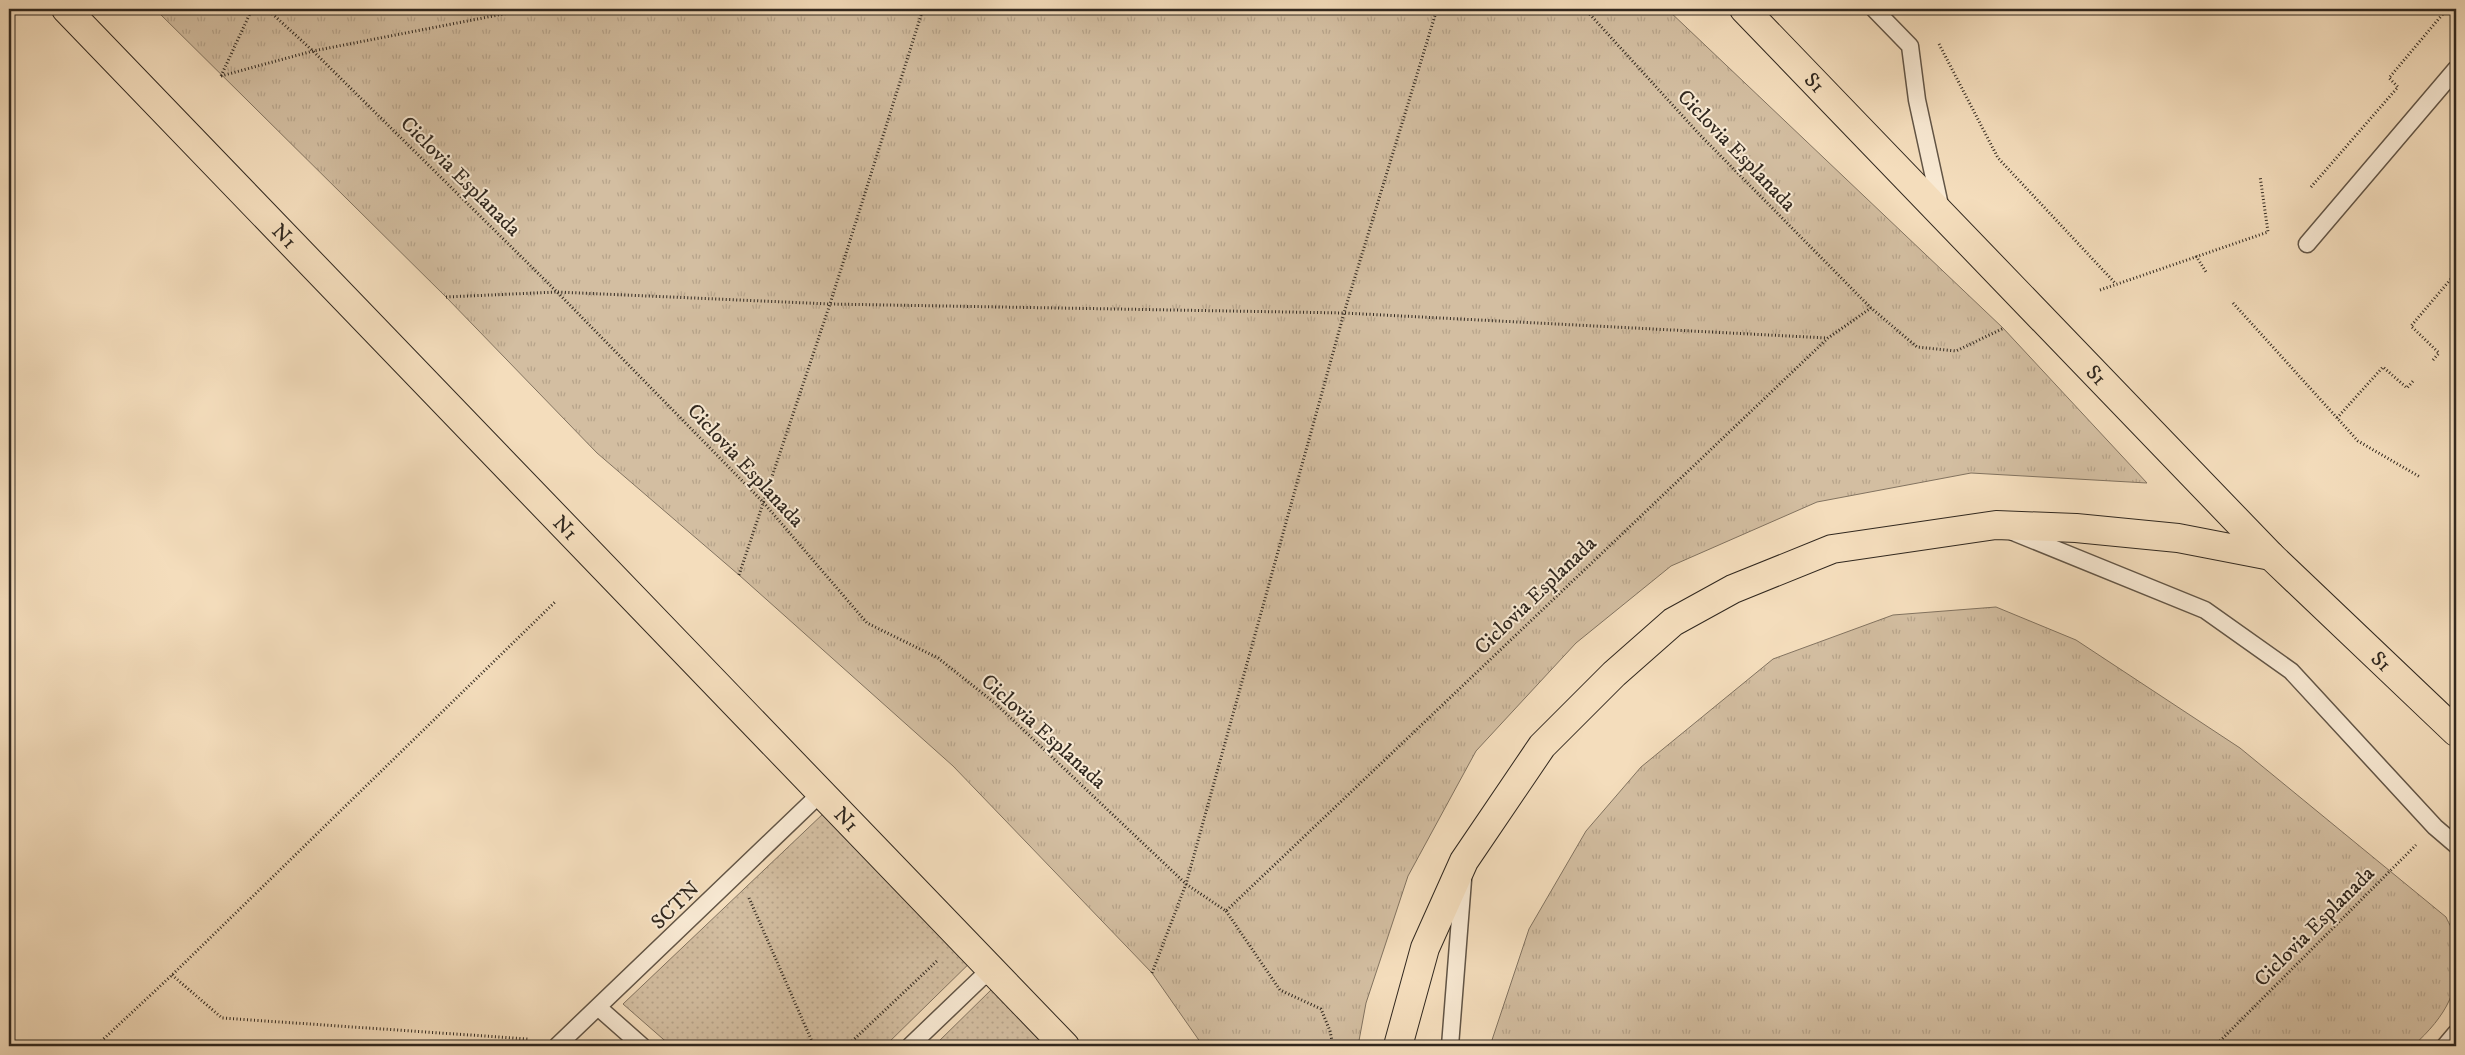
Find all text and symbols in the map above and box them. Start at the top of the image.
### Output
street label: S1 [1798,67,1830,99]
street label: Ciclovia Esplanada [1671,84,1801,217]
street label: Ciclovia Esplanada [395,111,526,242]
street label: N1 [266,219,302,255]
street label: S1 [2080,360,2112,391]
street label: Ciclovia Esplanada [681,398,809,533]
street label: N1 [547,510,583,546]
street label: Ciclovia Esplanada [1469,531,1602,661]
street label: S1 [2365,646,2396,678]
street label: Ciclovia Esplanada [975,669,1111,795]
street label: N1 [828,802,864,838]
street label: Ciclovia Esplanada [2249,861,2380,992]
street label: SCTN [646,876,706,935]

